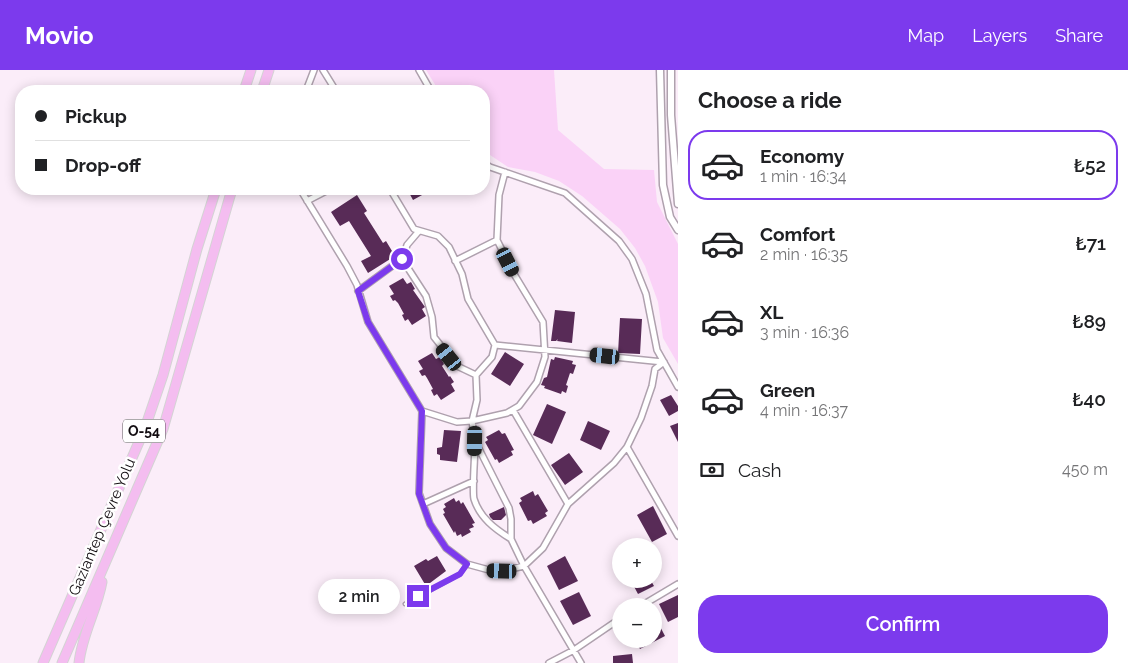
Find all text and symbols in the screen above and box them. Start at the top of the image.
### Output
text: Movio [25,21,94,50]
text: Map [908,25,944,46]
text: Layers [972,25,1027,46]
text: Share [1055,25,1103,46]
text: Choose a ride [698,87,842,113]
text: Pickup [65,105,127,127]
icon: car [700,143,745,188]
text: Economy [760,145,844,167]
text: Drop-off [65,154,141,176]
text: ₺52 [1074,154,1106,176]
text: 1 min · 16:34 [760,167,846,186]
icon: car [700,221,745,266]
text: Comfort [760,223,835,245]
text: ₺71 [1075,232,1106,254]
car [494,245,521,279]
text: 2 min · 16:35 [760,245,848,264]
route start [391,248,413,270]
icon: car [700,299,745,344]
text: XL [760,301,783,323]
text: ₺89 [1072,310,1106,332]
text: 3 min · 16:36 [760,323,849,342]
car [433,341,464,373]
car [589,347,620,365]
icon: car [700,377,745,422]
text: Green [760,379,815,401]
text: ₺40 [1072,388,1106,410]
text: 4 min · 16:37 [760,401,848,420]
road number: O-54 [123,420,165,442]
car [467,426,482,456]
street label: Gaziantep Çevre Yolu [65,456,139,598]
icon: cash [698,456,726,484]
text: Cash [738,459,782,481]
text: 450 m [1062,460,1108,479]
map controls [612,538,662,648]
button: + [612,538,662,588]
car [486,563,517,579]
callout: 2 min [318,578,400,614]
route end [407,585,429,607]
text: 2 min [339,587,380,606]
button: Confirm [698,595,1108,653]
button: − [612,598,662,648]

